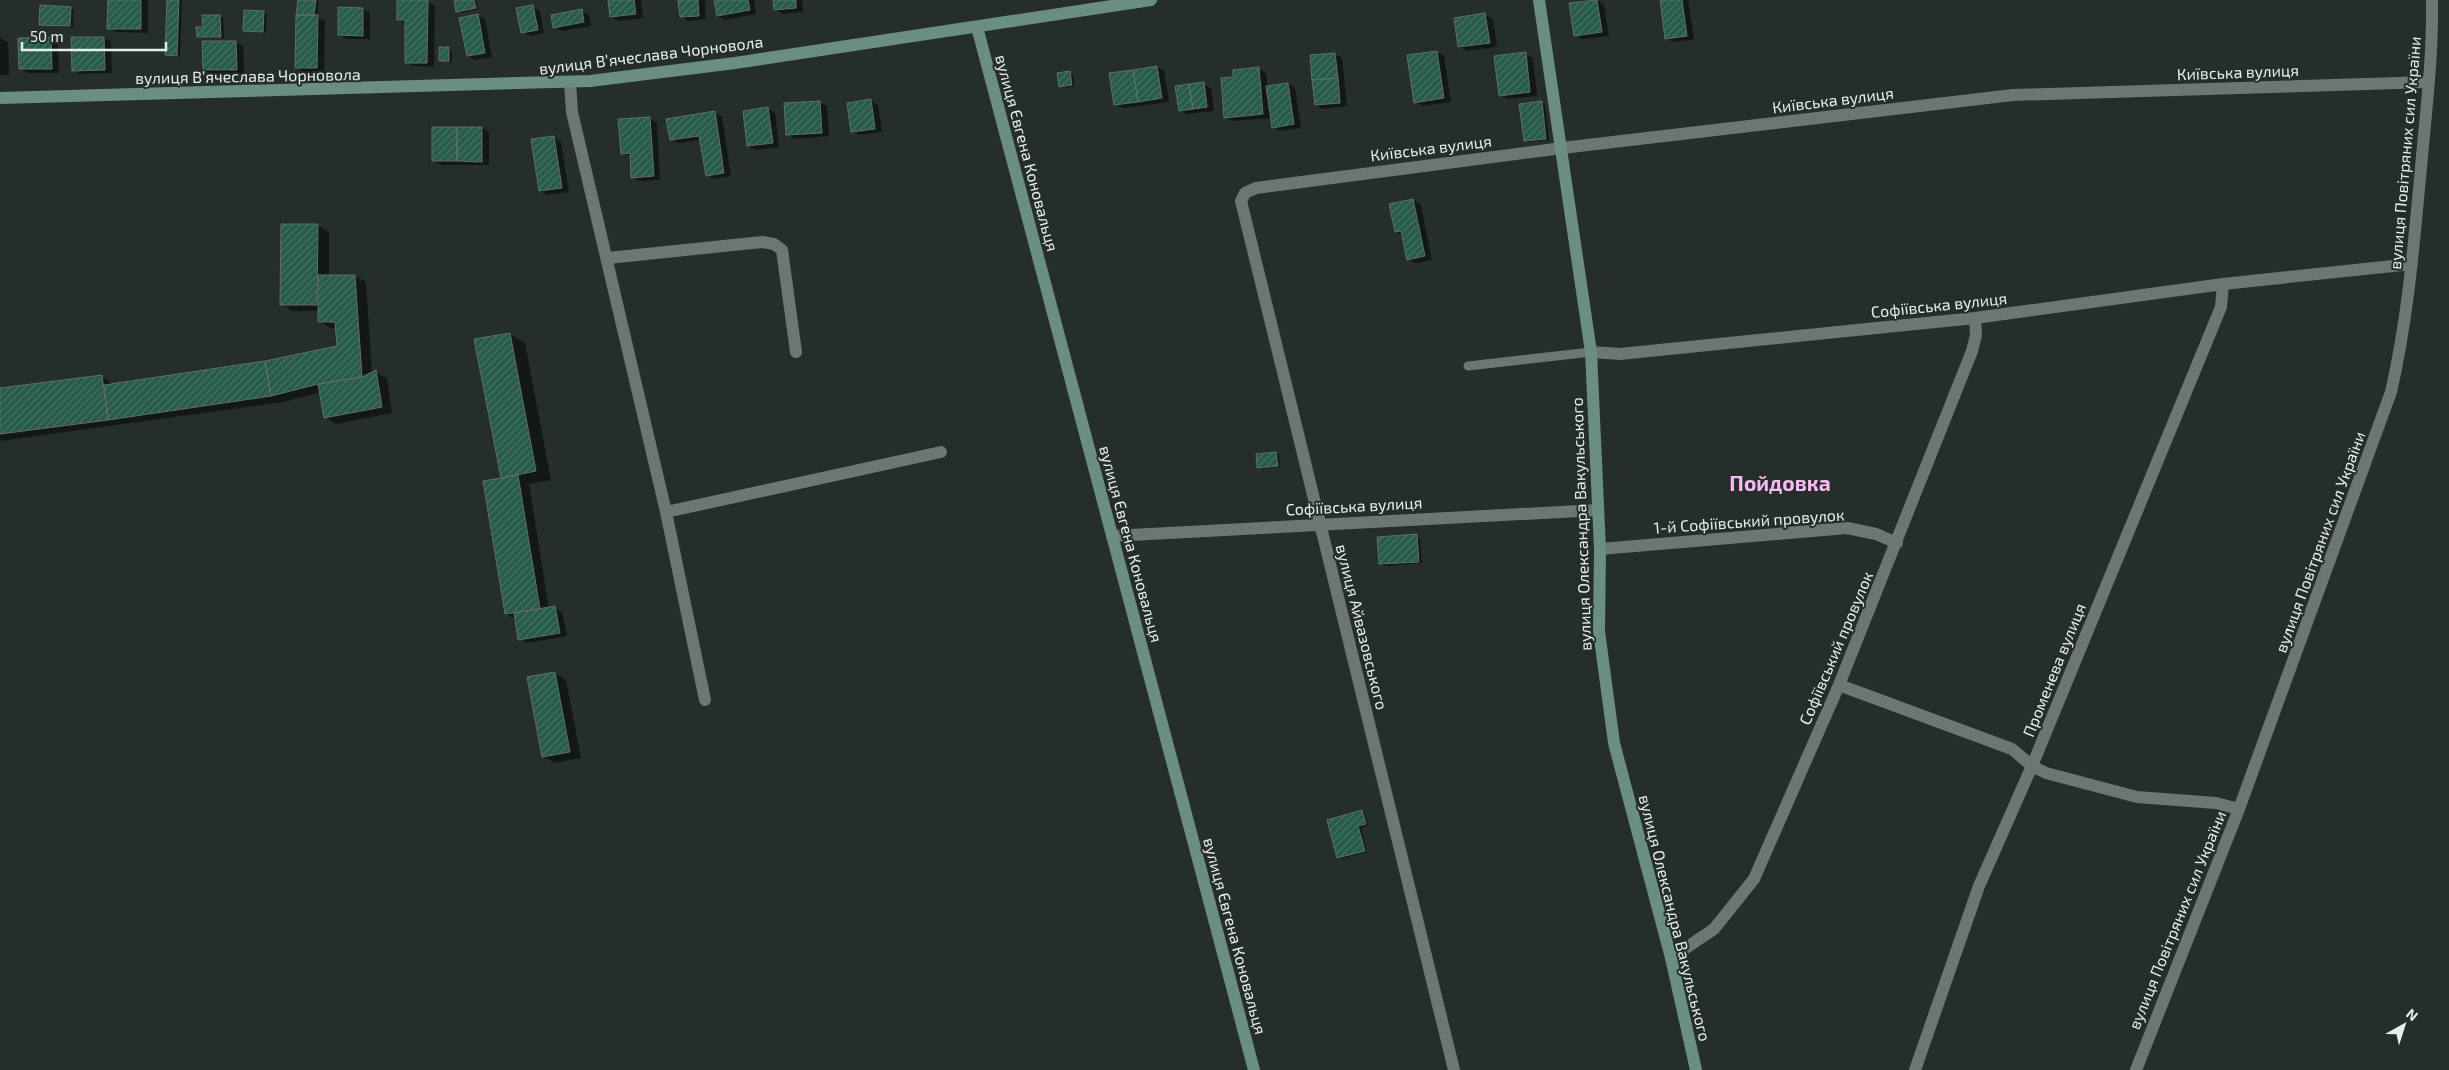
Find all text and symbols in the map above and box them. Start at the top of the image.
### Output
scale bar [22,20,166,52]
text: 50 m [30,27,64,45]
street label: вулиця Вʼячеслава Чорновола [538,31,764,79]
street label: вулиця Повітряних сил України [2385,36,2425,270]
street label: вулиця Євгена Коновальця [991,52,1063,254]
street label: Київська вулиця [2177,60,2299,84]
street label: вулиця Вʼячеслава Чорновола [135,64,361,88]
street label: Київська вулиця [1771,83,1895,117]
street label: Київська вулиця [1369,131,1493,165]
street label: Софіївська вулиця [1870,288,2008,322]
street label: вулиця Олександра Вакульського [1567,397,1595,651]
street label: вулиця Повітряних сил України [2271,429,2369,655]
street label: вулиця Євгена Коновальця [1095,443,1167,645]
district label: Пойдовка [1729,470,1831,495]
street label: Софіївська вулиця [1285,492,1423,520]
street label: 1-й Софіївський провулок [1653,504,1845,538]
street label: вулиця Айвазовського [1332,542,1392,712]
street label: Софіївський провулок [1795,568,1878,728]
street label: Променева вулиця [2018,600,2090,740]
street label: вулиця Олександра Вакульського [1635,793,1715,1043]
street label: вулиця Повітряних сил України [2124,808,2230,1032]
street label: вулиця Євгена Коновальця [1199,835,1271,1037]
north arrow [2379,1000,2429,1050]
text: N [2403,1005,2422,1024]

